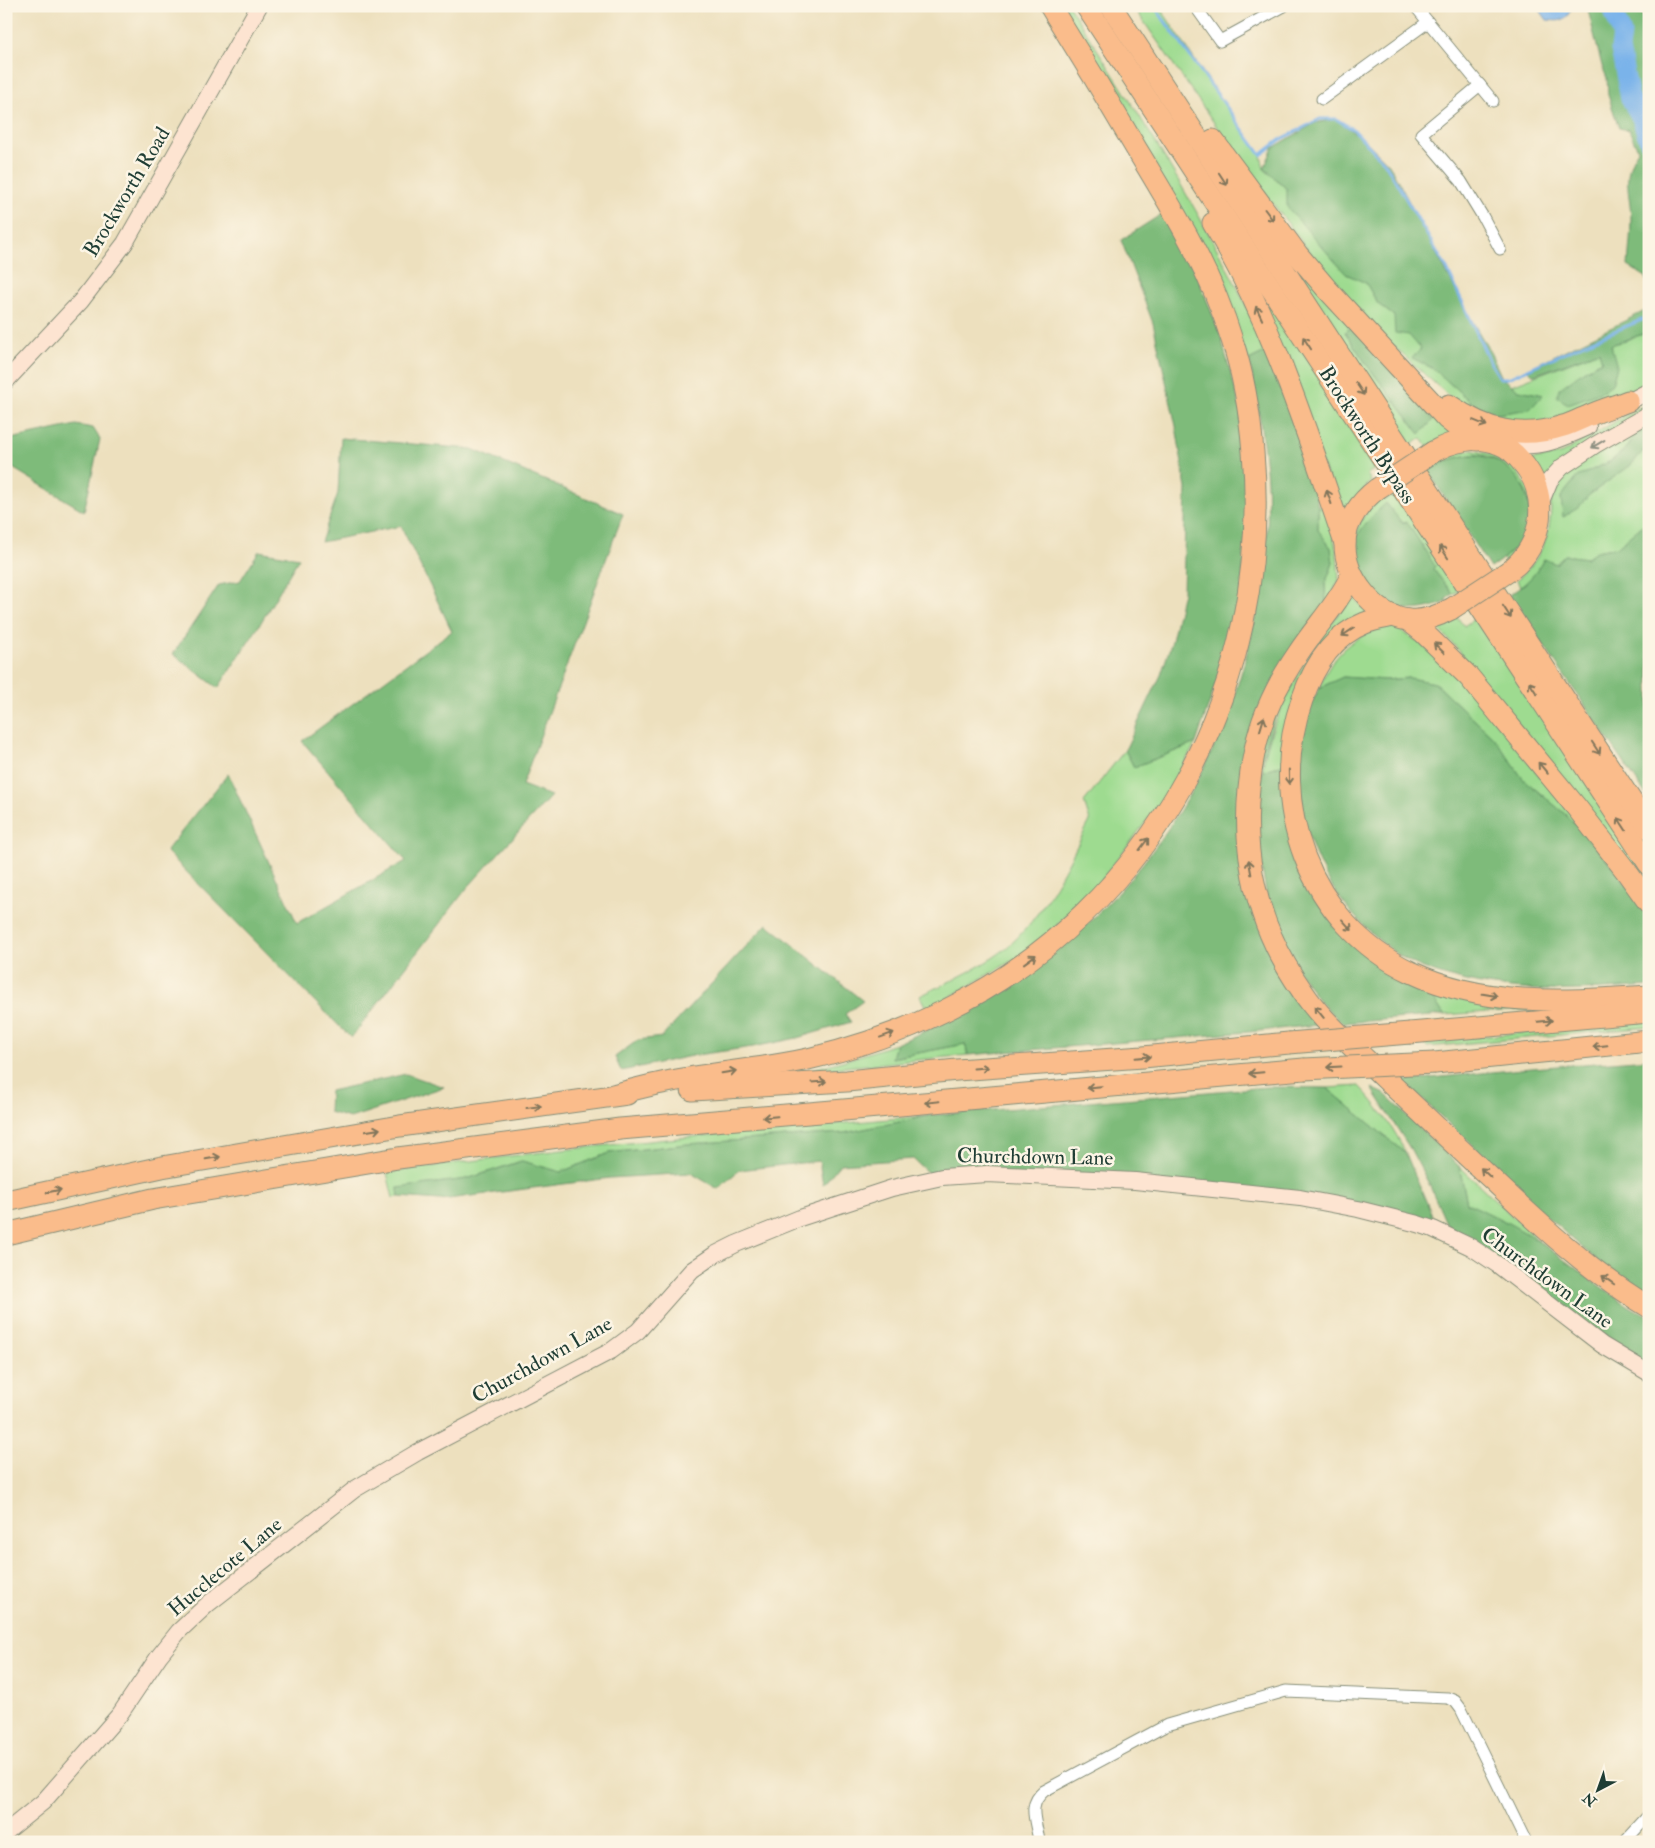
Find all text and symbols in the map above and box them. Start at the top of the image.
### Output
street label: Brockworth Road [78,122,177,262]
one-way arrow [1218,172,1228,186]
one-way arrow [1264,208,1274,222]
one-way arrow [1254,305,1264,320]
one-way arrow [1301,336,1312,350]
street label: Brockworth Bypass [1312,361,1422,509]
one-way arrow [1355,381,1365,395]
one-way arrow [1472,419,1487,429]
one-way arrow [1591,439,1605,449]
one-way arrow [1324,490,1333,506]
one-way arrow [1439,545,1449,559]
one-way arrow [1502,605,1512,619]
one-way arrow [1342,627,1356,637]
one-way arrow [1433,642,1445,654]
one-way arrow [1528,681,1538,695]
one-way arrow [1258,717,1268,733]
one-way arrow [1591,741,1601,755]
one-way arrow [1537,762,1549,775]
one-way arrow [1284,768,1294,785]
one-way arrow [1617,817,1627,831]
one-way arrow [1139,837,1149,851]
one-way arrow [1245,859,1255,875]
one-way arrow [1341,918,1353,931]
one-way arrow [1023,953,1036,964]
one-way arrow [1481,991,1497,1001]
one-way arrow [1313,1006,1324,1019]
one-way arrow [1537,1016,1553,1026]
one-way arrow [879,1030,894,1039]
one-way arrow [1593,1041,1609,1051]
one-way arrow [1134,1052,1150,1062]
one-way arrow [1326,1063,1342,1072]
one-way arrow [972,1064,988,1073]
one-way arrow [721,1067,737,1077]
one-way arrow [1248,1068,1264,1077]
one-way arrow [810,1078,826,1087]
one-way arrow [1086,1082,1102,1091]
one-way arrow [924,1097,940,1107]
one-way arrow [526,1101,542,1111]
one-way arrow [763,1112,779,1121]
one-way arrow [365,1125,381,1135]
street label: Churchdown Lane [957,1142,1114,1172]
one-way arrow [205,1153,221,1163]
one-way arrow [1480,1167,1492,1179]
one-way arrow [45,1185,61,1195]
street label: Churchdown Lane [1476,1221,1618,1335]
one-way arrow [1602,1275,1615,1286]
street label: Churchdown Lane [467,1310,617,1410]
street label: Hucclecote Lane [162,1511,288,1623]
north arrow [1572,1766,1622,1816]
text: N [1579,1789,1601,1811]

